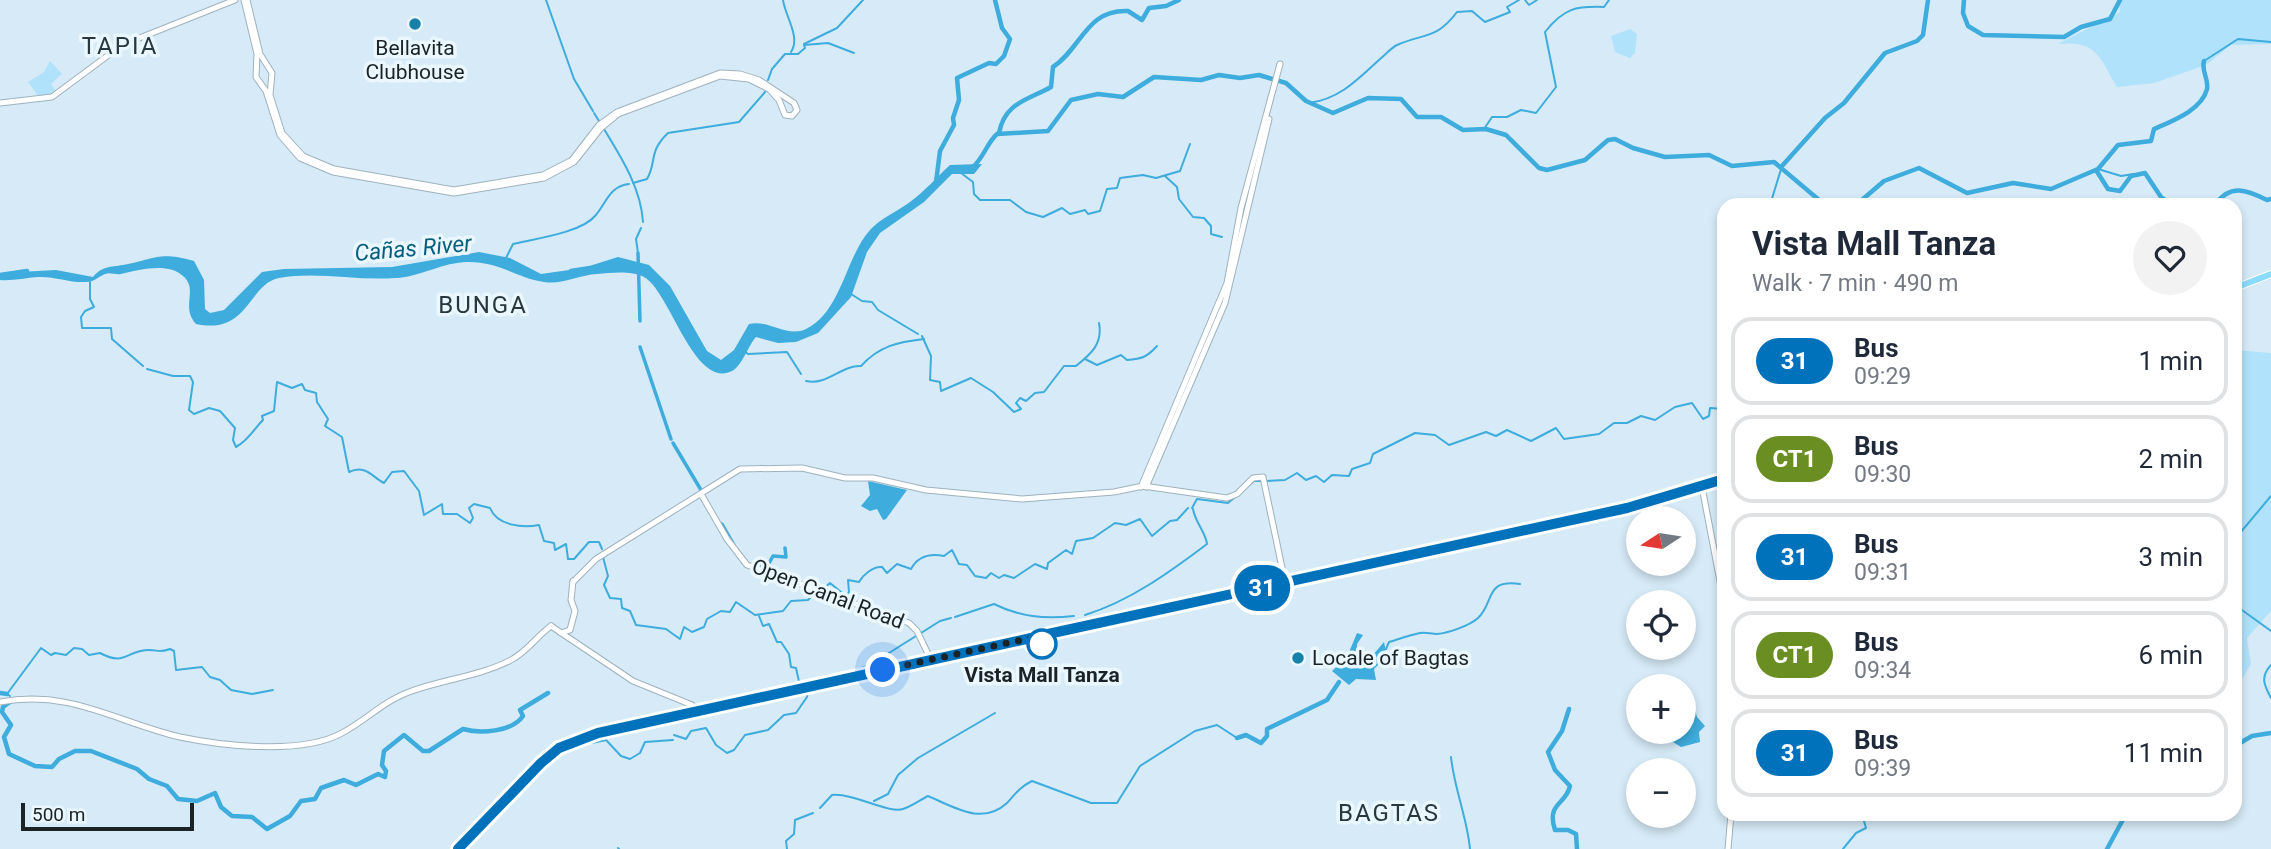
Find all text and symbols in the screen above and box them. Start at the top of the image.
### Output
marker: Bellavita Clubhouse [407,16,423,32]
district label: TAPIA [82,32,158,60]
place label: Bellavita Clubhouse [365,36,465,84]
button: heart [2133,221,2207,295]
text: Vista Mall Tanza [1752,224,1996,263]
water label: Cañas River [353,230,474,267]
text: Walk · 7 min · 490 m [1752,270,1958,297]
district label: BUNGA [438,291,528,319]
text: Bus [1854,333,1899,363]
text: 1 min [2138,346,2203,376]
text: 31 [1781,347,1808,375]
text: 09:29 [1854,363,1911,390]
text: Bus [1854,431,1899,461]
text: 2 min [2138,444,2203,474]
text: CT1 [1772,445,1817,473]
text: 09:30 [1854,461,1911,488]
north arrow [1626,506,1696,576]
map controls [1626,506,1696,828]
text: Bus [1854,529,1899,559]
text: 3 min [2138,542,2203,572]
text: 31 [1781,543,1808,571]
street label: Open Canal Road [749,554,907,634]
text: 09:31 [1854,559,1911,586]
line badge: 31 [1230,565,1294,611]
text: 31 [1248,574,1276,602]
button: locate [1626,590,1696,660]
text: Bus [1854,627,1899,657]
marker: Vista Mall Tanza [1027,629,1057,659]
text: 6 min [2138,640,2203,670]
text: CT1 [1772,641,1817,669]
place label: Locale of Bagtas [1312,646,1469,670]
marker: Locale of Bagtas [1290,650,1306,666]
your location [865,652,900,687]
text: 09:34 [1854,657,1911,684]
place label: Vista Mall Tanza [964,663,1120,687]
button: + [1626,674,1696,744]
text: Bus [1854,725,1899,755]
text: 11 min [2124,738,2203,768]
text: 31 [1781,739,1808,767]
text: 09:39 [1854,755,1911,782]
button: − [1626,758,1696,828]
district label: BAGTAS [1338,799,1440,827]
scale bar [21,800,194,832]
text: 500 m [32,803,85,826]

